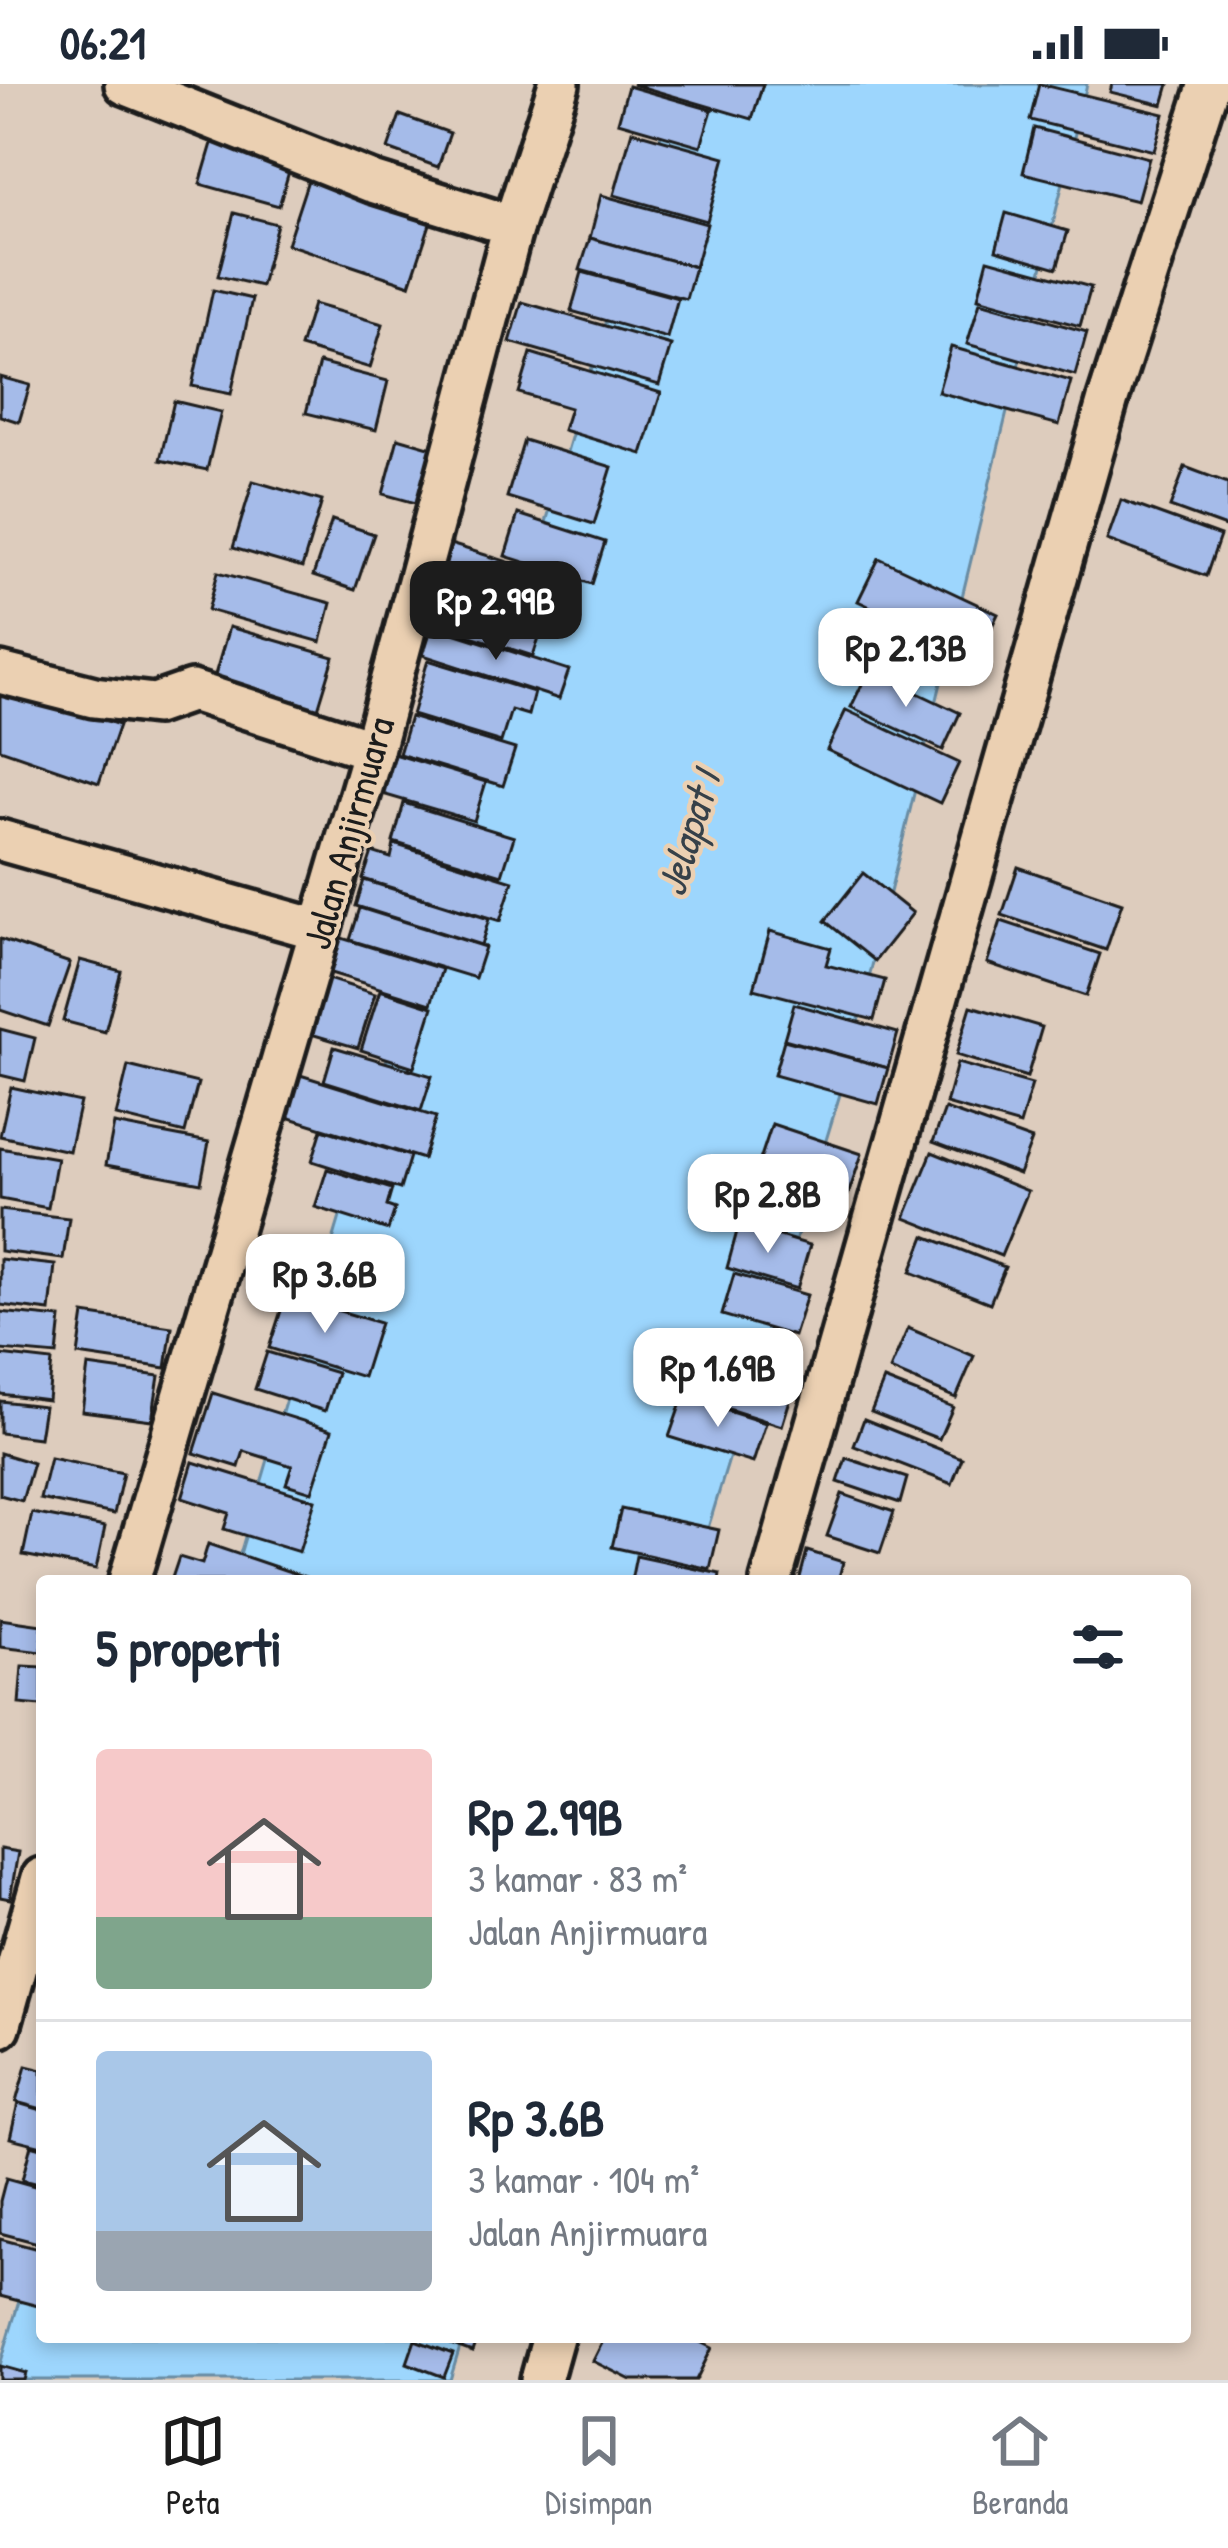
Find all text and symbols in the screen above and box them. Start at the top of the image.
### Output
text: 06:21 [60,12,146,73]
pin: Rp 2.99B [372,561,620,663]
text: Rp 2.99B [437,573,555,626]
pin: Rp 2.13B [782,608,1030,710]
text: Rp 2.13B [845,620,967,673]
street label: Jalan Anjirmuara [289,711,406,955]
water label: Jelapat I [642,759,736,903]
pin: Rp 2.8B [657,1154,879,1256]
text: Rp 2.8B [715,1166,821,1219]
pin: Rp 3.6B [214,1234,436,1336]
text: Rp 3.6B [273,1246,377,1299]
pin: Rp 1.69B [594,1328,842,1430]
text: Rp 1.69B [660,1340,776,1393]
text: 5 properti [96,1613,282,1682]
icon: filters [1065,1614,1131,1680]
text: Rp 2.99B [468,1782,623,1851]
icon: home [192,1797,336,1941]
text: 3 kamar · 83 m² [468,1851,687,1904]
text: Jalan Anjirmuara [468,1904,707,1957]
text: Rp 3.6B [468,2083,605,2152]
icon: home [192,2099,336,2243]
text: 3 kamar · 104 m² [468,2152,699,2205]
text: Jalan Anjirmuara [468,2205,707,2258]
tab: Peta [160,2408,226,2524]
tab: Disimpan [545,2408,653,2524]
tab: Beranda [972,2408,1068,2524]

